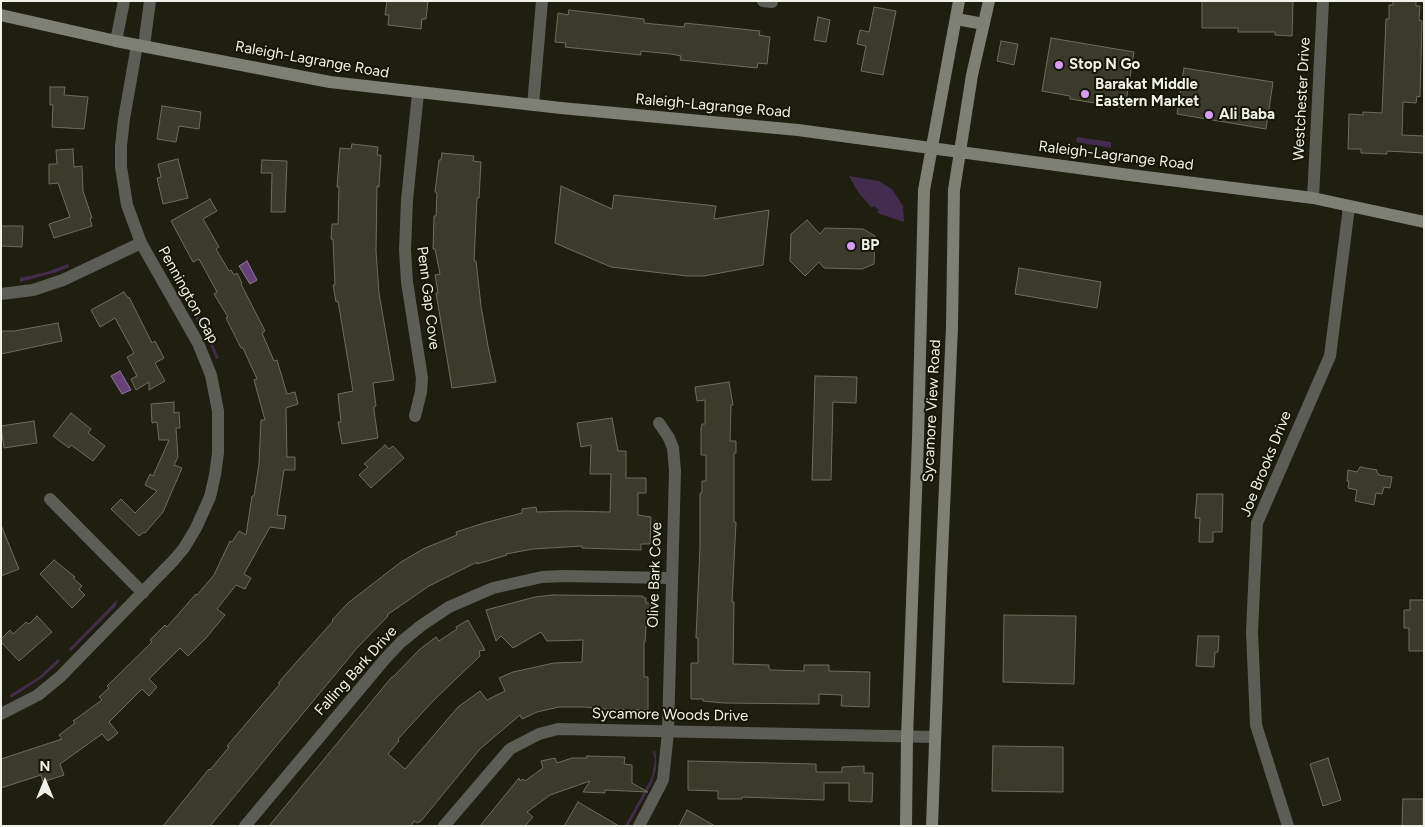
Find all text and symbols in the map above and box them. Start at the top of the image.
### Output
street label: Westchester Drive [1290,37,1314,161]
street label: Raleigh-Lagrange Road [234,38,390,82]
place label: Stop N Go [1069,56,1140,74]
marker: Stop N Go [1053,59,1065,71]
place label: Barakat Middle Eastern Market [1095,76,1199,111]
marker: Barakat Middle Eastern Market [1079,88,1091,100]
street label: Raleigh-Lagrange Road [635,90,791,122]
place label: Ali Baba [1219,106,1275,124]
marker: Ali Baba [1203,109,1215,121]
street label: Raleigh-Lagrange Road [1037,138,1195,174]
place label: BP [861,237,879,255]
marker: BP [845,240,857,252]
street label: Pennington Gap [154,243,222,347]
street label: Penn Gap Cove [413,245,443,351]
street label: Sycamore View Road [919,339,945,483]
street label: Joe Brooks Drive [1237,408,1295,520]
street label: Olive Bark Cove [644,522,666,628]
street label: Falling Bark Drive [311,623,401,719]
street label: Sycamore Woods Drive [592,705,748,725]
north arrow [20,757,70,807]
text: N [40,758,50,775]

